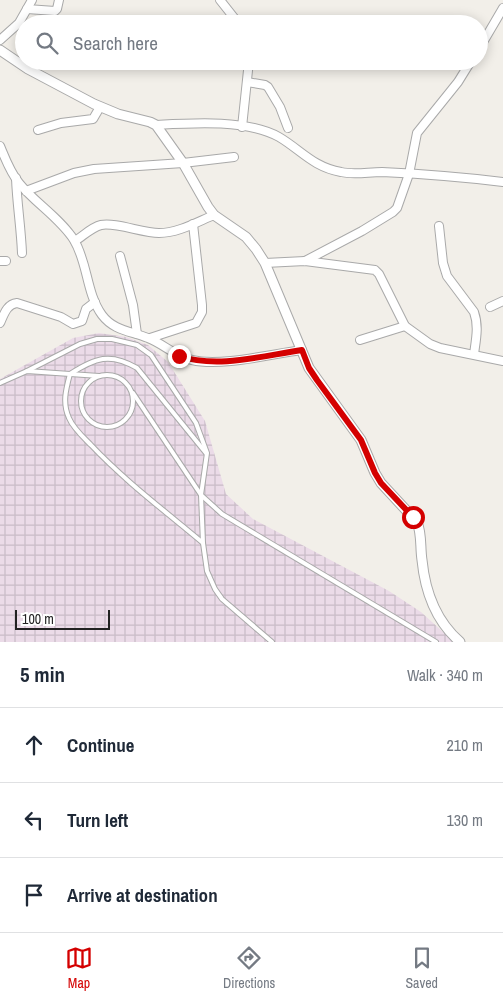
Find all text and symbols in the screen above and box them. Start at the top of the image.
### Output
search box [15,15,488,70]
icon: search [33,29,61,57]
text: Search here [73,30,158,56]
route end [168,345,191,368]
route start [402,506,425,529]
scale bar [15,607,110,630]
text: 100 m [22,610,54,628]
text: 5 min [20,660,65,689]
text: Walk · 340 m [407,664,483,686]
icon: ahead [20,731,48,759]
text: Continue [67,732,135,758]
text: 210 m [447,734,483,756]
icon: left [20,806,48,834]
text: Turn left [67,807,128,833]
text: 130 m [447,809,483,831]
icon: arrive [20,881,48,909]
text: Arrive at destination [67,882,218,908]
tab: Map [65,944,93,992]
tab: Directions [223,944,275,992]
tab: Saved [405,944,438,992]

